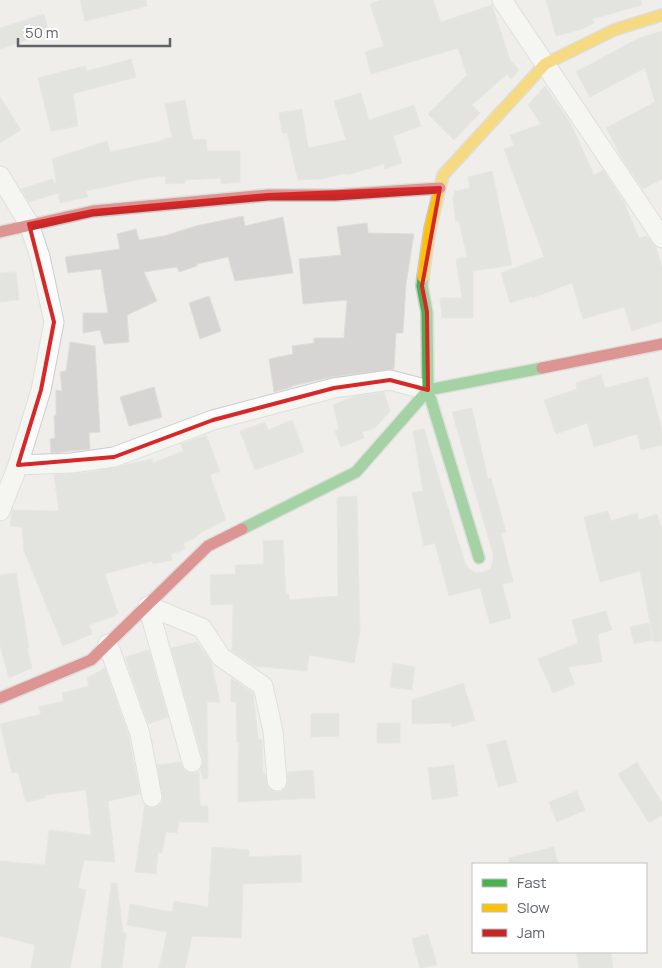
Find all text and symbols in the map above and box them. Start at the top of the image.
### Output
scale bar [18,15,170,47]
text: 50 m [25,22,59,43]
legend [472,863,647,953]
text: Fast [517,872,546,893]
text: Slow [517,897,550,918]
text: Jam [517,922,545,943]

